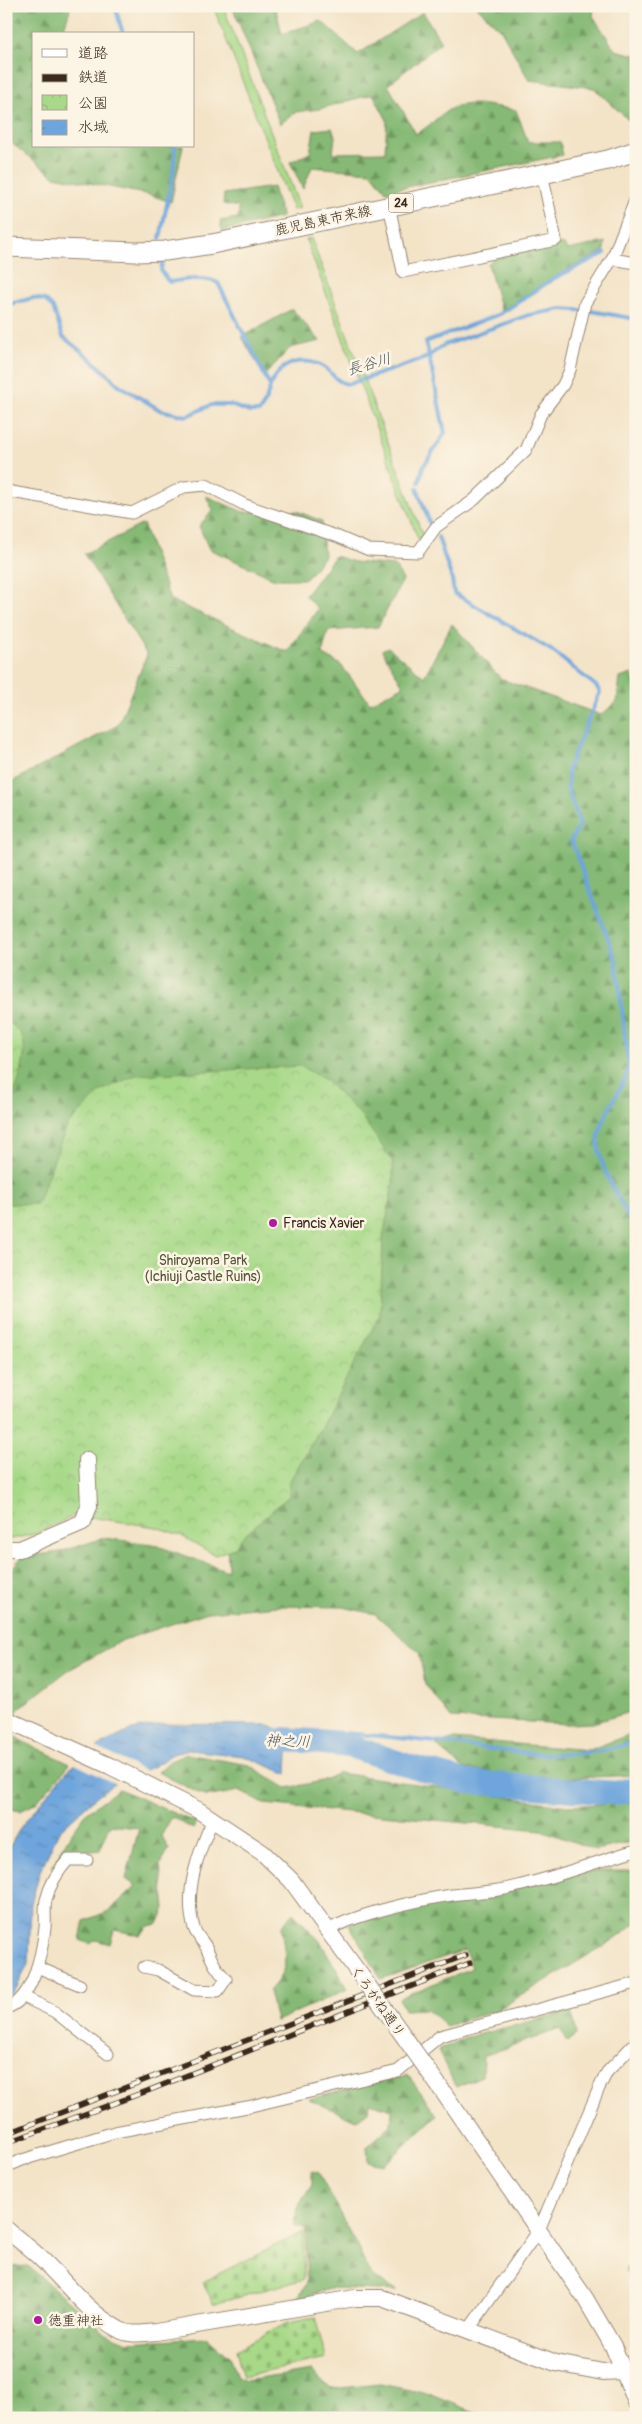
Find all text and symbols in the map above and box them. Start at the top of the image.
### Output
legend [32,32,195,148]
text: 道路 [78,44,108,63]
text: 鉄道 [78,68,108,87]
text: 公園 [78,94,108,113]
text: 水域 [78,118,108,137]
road number: 24 [388,194,414,212]
street label: 鹿児島東市来線 [273,202,373,239]
water label: 長谷川 [345,349,393,380]
place label: Francis Xavier [283,1215,364,1232]
marker: Francis Xavier [267,1217,279,1229]
park label: Shiroyama Park (Ichiuji Castle Ruins) [144,1252,262,1285]
water label: 神之川 [265,1731,311,1752]
street label: くろがね通り [347,1962,409,2041]
place label: 徳重神社 [48,2312,104,2329]
marker: 徳重神社 [32,2314,44,2326]

